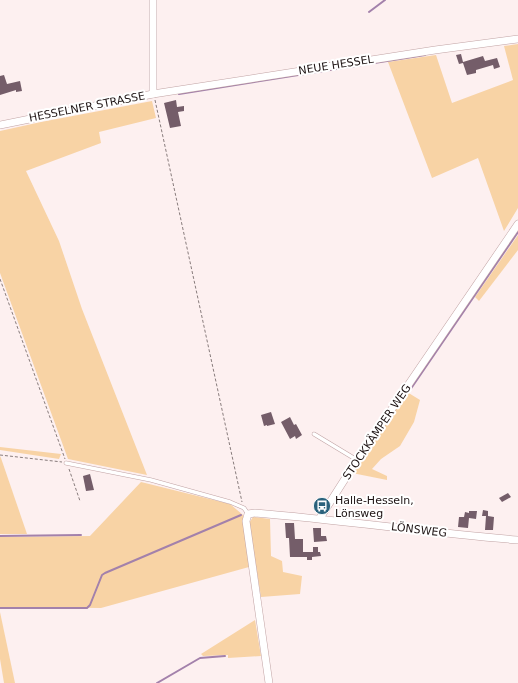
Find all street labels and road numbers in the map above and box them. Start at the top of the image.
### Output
street label: NEUE HESSEL [297,53,375,77]
street label: HESSELNER STRASSE [28,89,146,125]
street label: STOCKKÄMPER WEG [340,382,414,482]
street label: LÖNSWEG [390,520,448,540]

